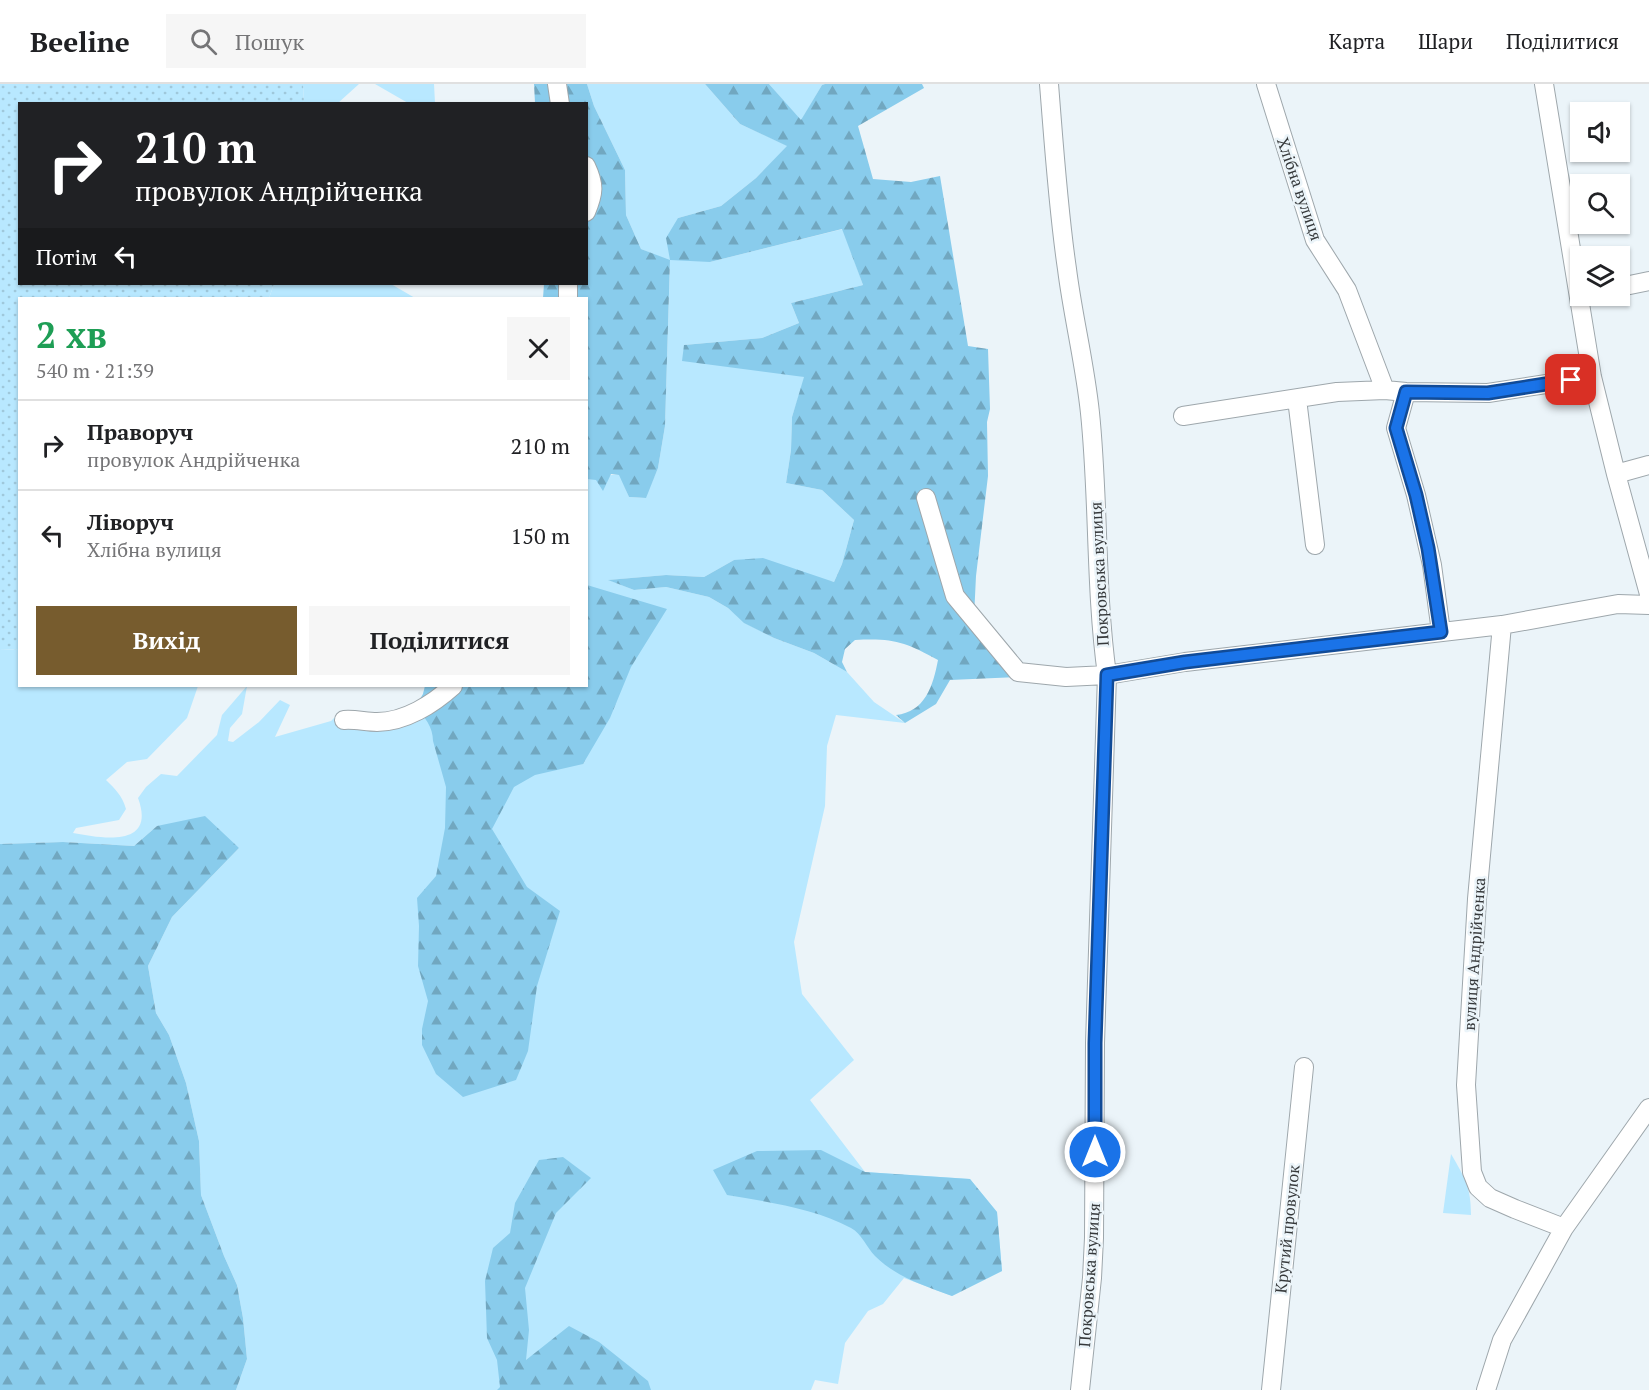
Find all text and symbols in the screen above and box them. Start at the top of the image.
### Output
search box [166,14,586,68]
text: Beeline [30,23,130,60]
icon: search [187,25,220,58]
text: Пошук [235,27,304,56]
text: Карта [1328,27,1385,55]
text: Шари [1418,27,1473,55]
text: Поділитися [1506,27,1619,55]
map controls [1570,102,1630,306]
button: sound [1570,102,1630,162]
text: 210 m [135,119,256,175]
icon: right [36,126,114,204]
street label: Хлібна вулиця [1272,135,1328,243]
text: провулок Андрійченка [135,173,423,209]
button: search [1570,174,1630,234]
icon: left [109,240,142,273]
text: Потім [36,242,97,271]
button: layers [1570,246,1630,306]
text: 2 хв [36,311,107,358]
button: close [507,317,570,380]
pin [1545,354,1596,405]
text: 540 m · 21:39 [36,357,154,384]
icon: arrive [1554,363,1587,396]
text: Праворуч [87,417,193,446]
icon: right [36,429,69,462]
text: 210 m [510,431,570,460]
text: провулок Андрійченка [87,446,300,473]
street label: Покровська вулиця [1084,501,1114,647]
text: Ліворуч [87,507,174,536]
icon: left [36,519,69,552]
text: 150 m [510,521,570,550]
text: Хлібна вулиця [87,536,222,563]
button: Вихід [36,606,297,675]
button: Поділитися [309,606,570,675]
street label: вулиця Андрійченка [1458,877,1490,1031]
position arrow [1063,1120,1127,1184]
street label: Крутий провулок [1269,1163,1305,1294]
street label: Покровська вулиця [1073,1202,1105,1348]

